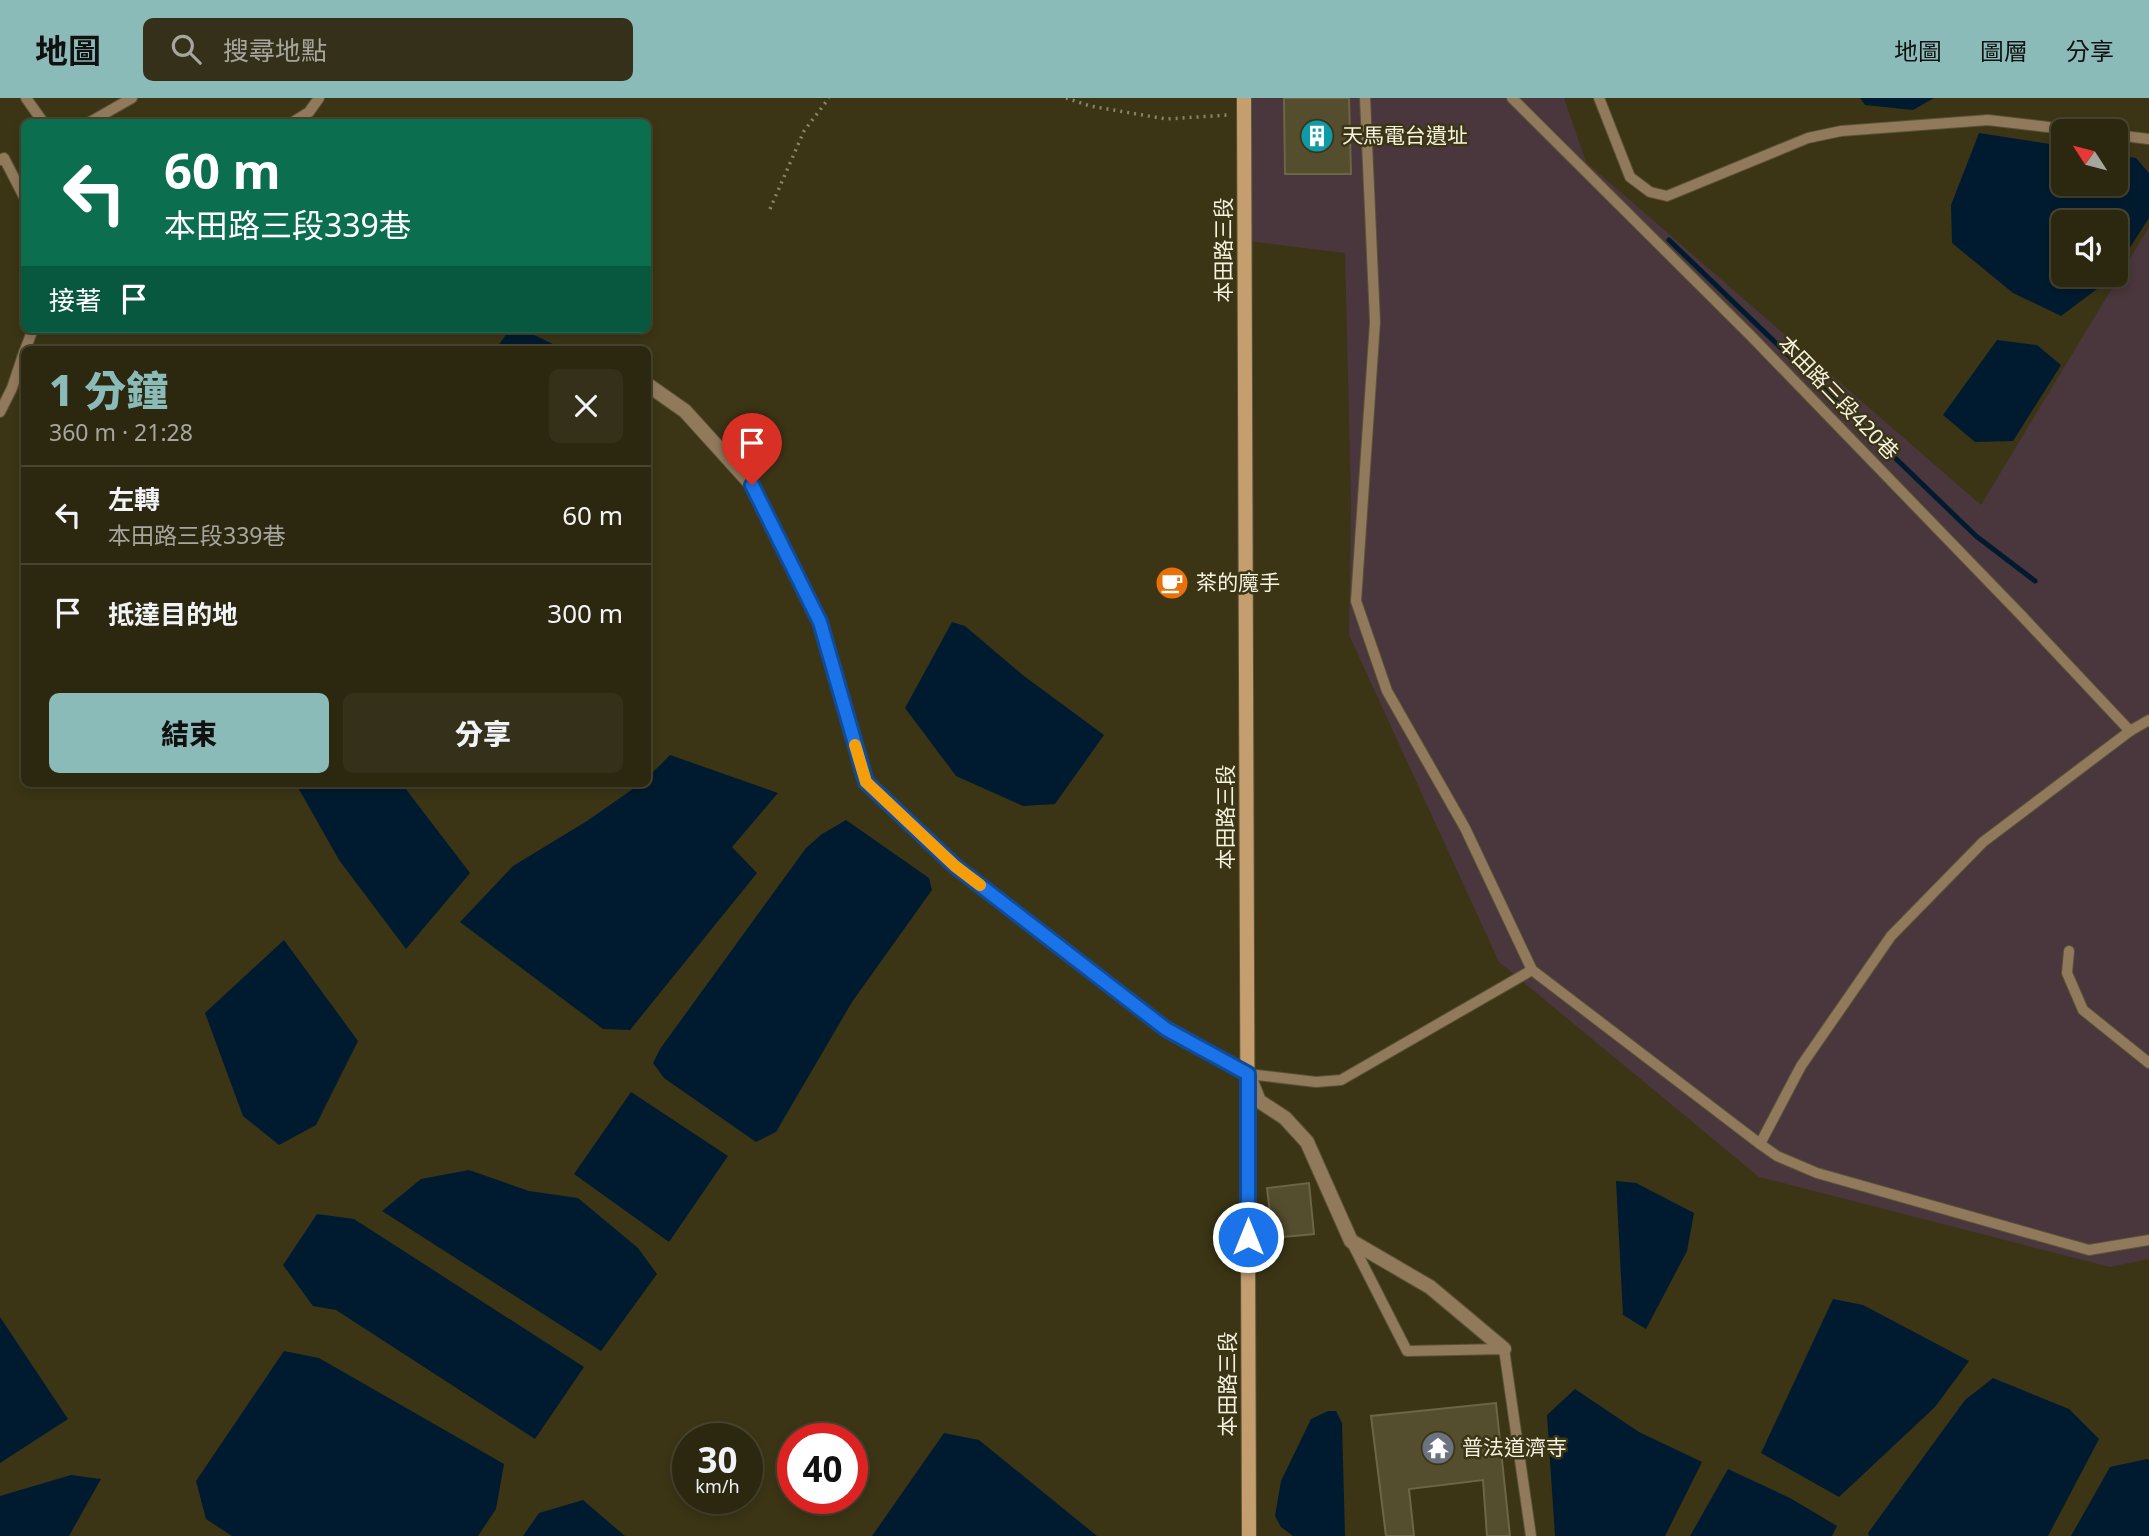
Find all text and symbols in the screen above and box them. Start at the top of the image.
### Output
search box [143,18,633,81]
text: 地圖 [35,28,101,73]
icon: search [167,30,205,68]
text: 搜尋地點 [223,32,327,68]
text: 地圖 [1894,34,1942,67]
text: 圖層 [1980,34,2028,67]
text: 分享 [2066,34,2114,67]
building icon: 天馬電台遺址 [1298,117,1336,155]
north arrow [2051,119,2128,196]
map controls [2051,119,2128,287]
place label: 天馬電台遺址 [1342,121,1468,149]
text: 60 m [164,137,281,203]
icon: left [49,147,140,238]
street label: 本田路三段 [1209,198,1237,303]
text: 本田路三段339巷 [164,203,411,246]
button: sound [2051,210,2128,287]
icon: arrive [115,280,153,318]
text: 接著 [49,282,101,318]
street label: 本田路三段420巷 [1772,329,1905,465]
text: 1 分鐘 [49,361,168,418]
button: close [549,369,623,443]
pin [722,413,782,485]
text: 360 m · 21:28 [49,416,193,448]
icon: arrive [733,424,771,462]
text: 左轉 [108,481,160,517]
icon: left [49,496,87,534]
text: 60 m [562,497,623,533]
text: 本田路三段339巷 [108,519,285,551]
cafe icon: 茶的魔手 [1153,564,1191,602]
place label: 茶的魔手 [1196,568,1280,596]
icon: arrive [49,594,87,632]
text: 300 m [547,595,623,631]
text: 抵達目的地 [108,596,238,632]
button: 結束 [49,693,329,773]
button: 分享 [343,693,623,773]
street label: 本田路三段 [1211,765,1239,870]
position arrow [1211,1200,1285,1274]
street label: 本田路三段 [1213,1332,1241,1437]
speed limit sign: 40 [777,1423,868,1514]
temple icon: 普法道濟寺 [1419,1429,1457,1467]
place label: 普法道濟寺 [1462,1433,1567,1461]
text: 30 [697,1436,738,1483]
text: km/h [695,1474,740,1498]

